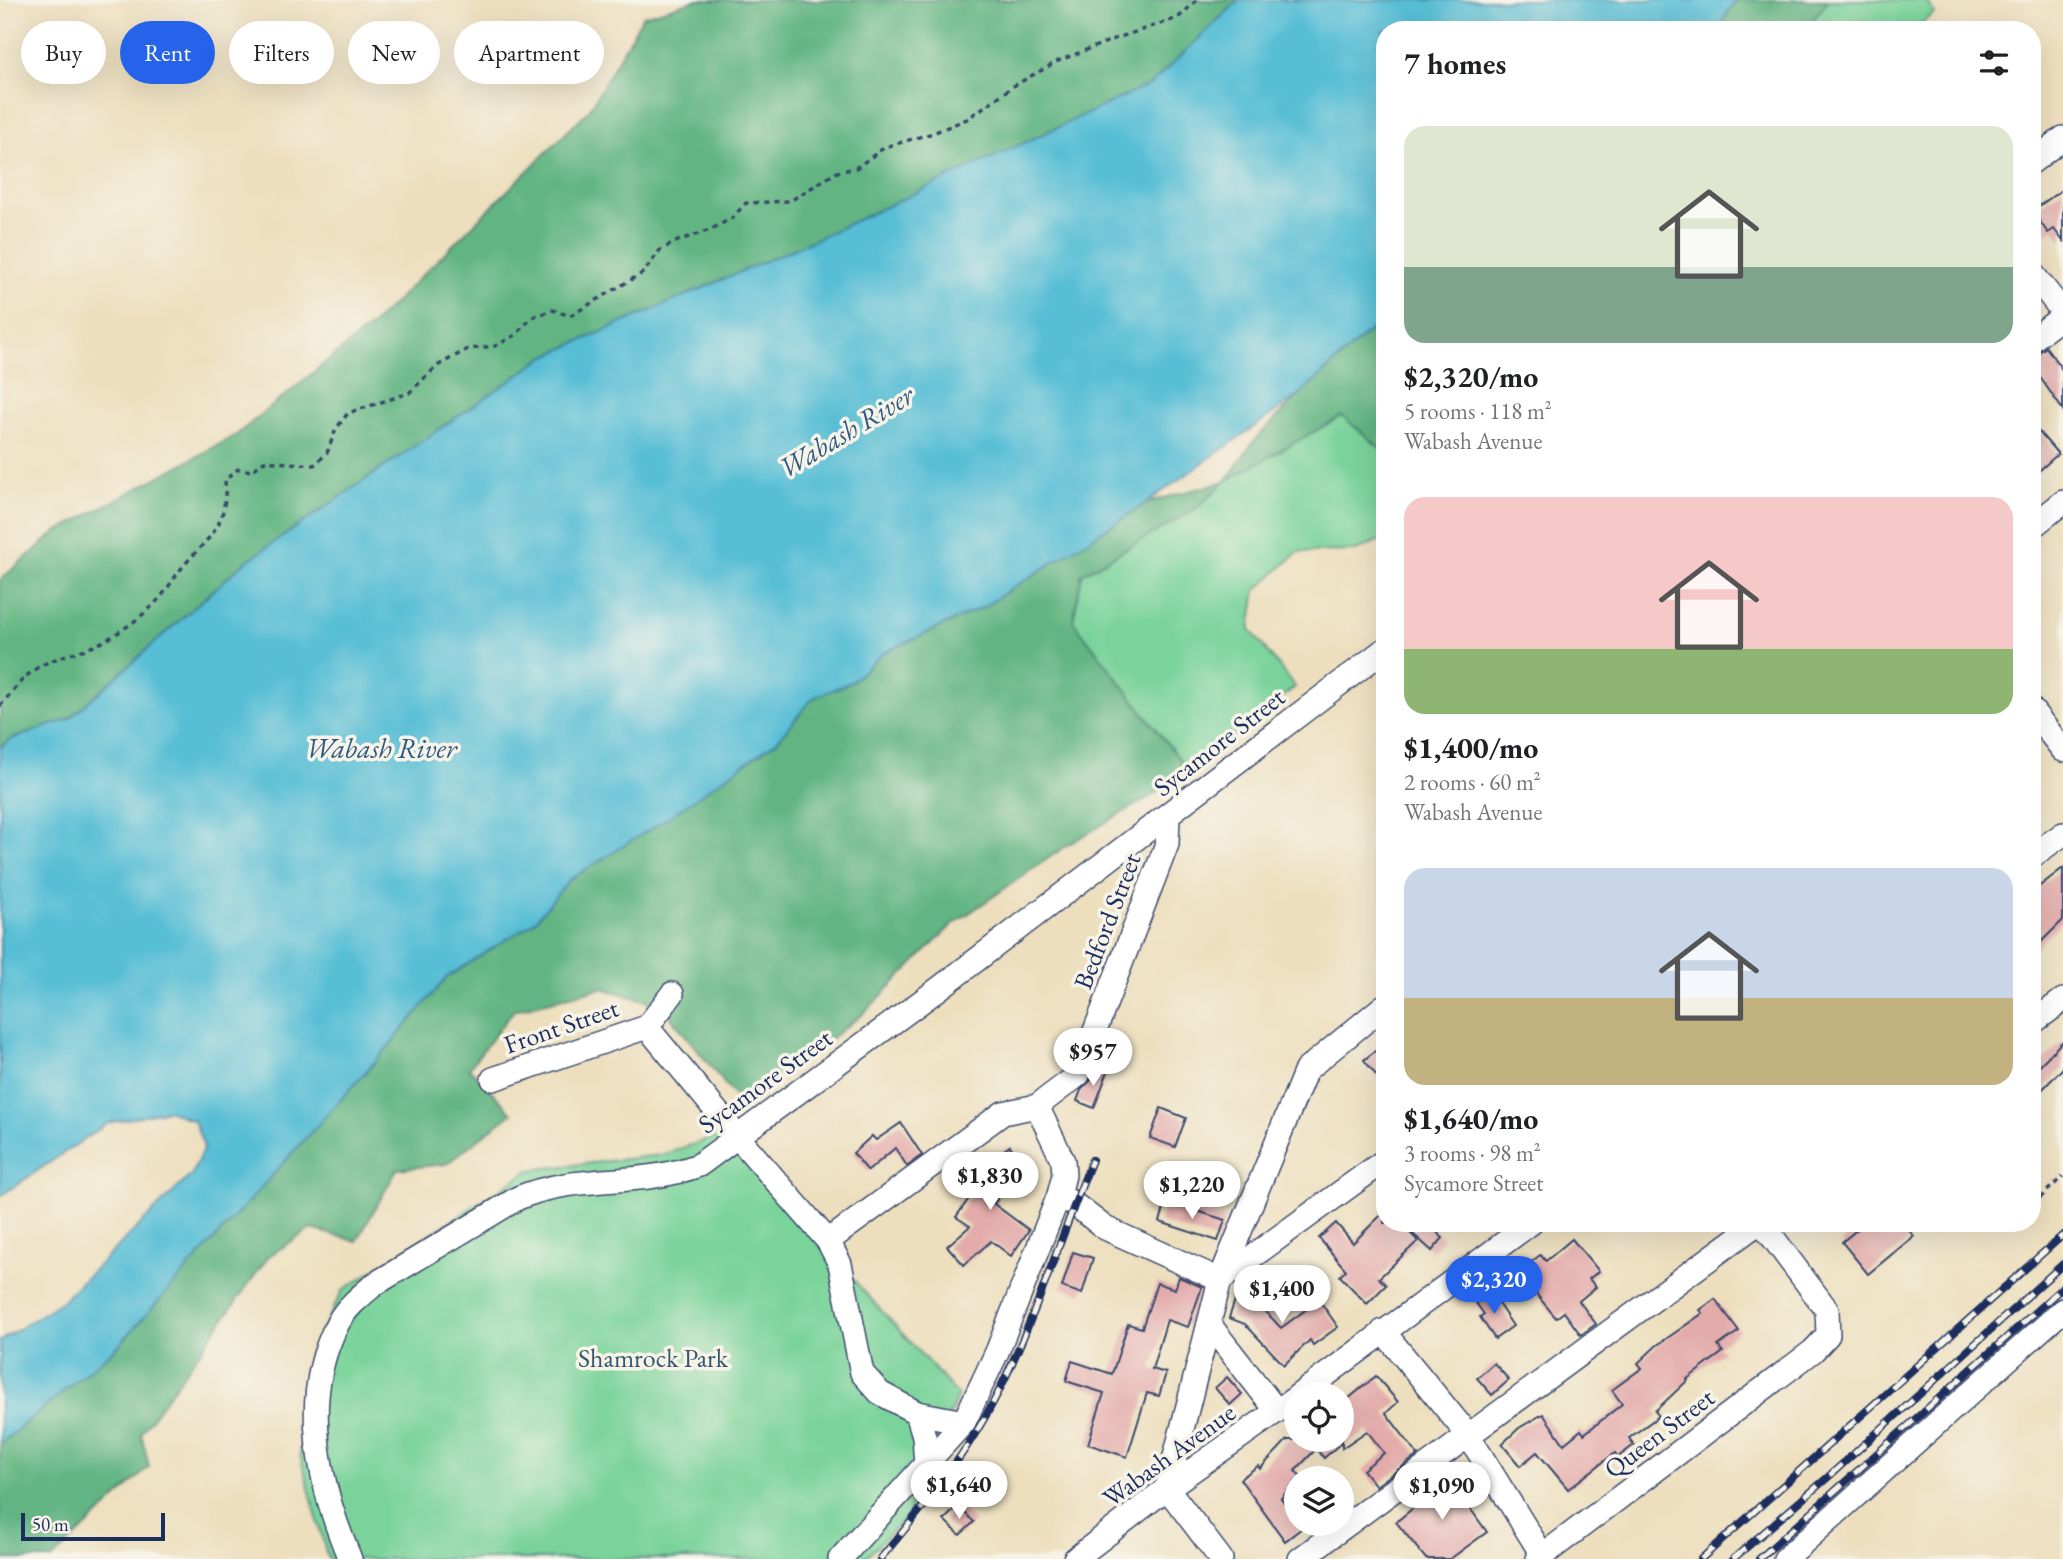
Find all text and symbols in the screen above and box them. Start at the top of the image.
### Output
chip: Buy [21,21,106,84]
chip: Rent [120,21,215,84]
chip: Filters [229,21,334,84]
chip: New [348,21,440,84]
chip: Apartment [454,21,604,84]
text: 7 homes [1404,44,1506,83]
icon: filters [1975,44,2013,82]
icon: home [1646,171,1772,297]
text: $2,320/mo [1404,357,1538,396]
water label: Wabash River [772,376,921,485]
text: 5 rooms · 118 m² [1404,396,1552,426]
text: Wabash Avenue [1404,426,1542,456]
icon: home [1646,542,1772,668]
street label: Sycamore Street [1146,680,1292,804]
text: $1,400/mo [1404,728,1538,767]
water label: Wabash River [305,730,458,766]
text: 2 rooms · 60 m² [1404,767,1541,797]
text: Wabash Avenue [1404,797,1542,827]
street label: Bedford Street [1066,848,1148,994]
icon: home [1646,913,1772,1039]
street label: Front Street [499,991,623,1061]
street label: Sycamore Street [691,1021,839,1141]
pin: $957 [1052,1028,1134,1088]
text: $957 [1069,1036,1117,1066]
text: $1,640/mo [1404,1099,1538,1138]
text: 3 rooms · 98 m² [1404,1138,1541,1168]
pin: $1,830 [933,1152,1047,1212]
text: $1,830 [958,1160,1022,1190]
pin: $1,220 [1135,1162,1249,1221]
text: Sycamore Street [1404,1168,1543,1198]
text: $1,220 [1160,1169,1224,1199]
pin: $2,320 [1437,1256,1551,1316]
text: $2,320 [1462,1264,1526,1294]
pin: $1,400 [1225,1266,1339,1325]
text: $1,400 [1250,1273,1314,1303]
park label: Shamrock Park [578,1341,729,1375]
street label: Queen Street [1597,1380,1721,1486]
map controls [1284,1382,1354,1536]
button: locate [1284,1382,1354,1452]
street label: Wabash Avenue [1096,1395,1242,1515]
pin: $1,640 [902,1462,1016,1521]
pin: $1,090 [1385,1462,1499,1522]
button: layers [1284,1466,1354,1536]
text: $1,640 [927,1469,991,1499]
text: $1,090 [1410,1470,1474,1500]
scale bar [21,1510,164,1542]
text: 50 m [32,1512,69,1537]

